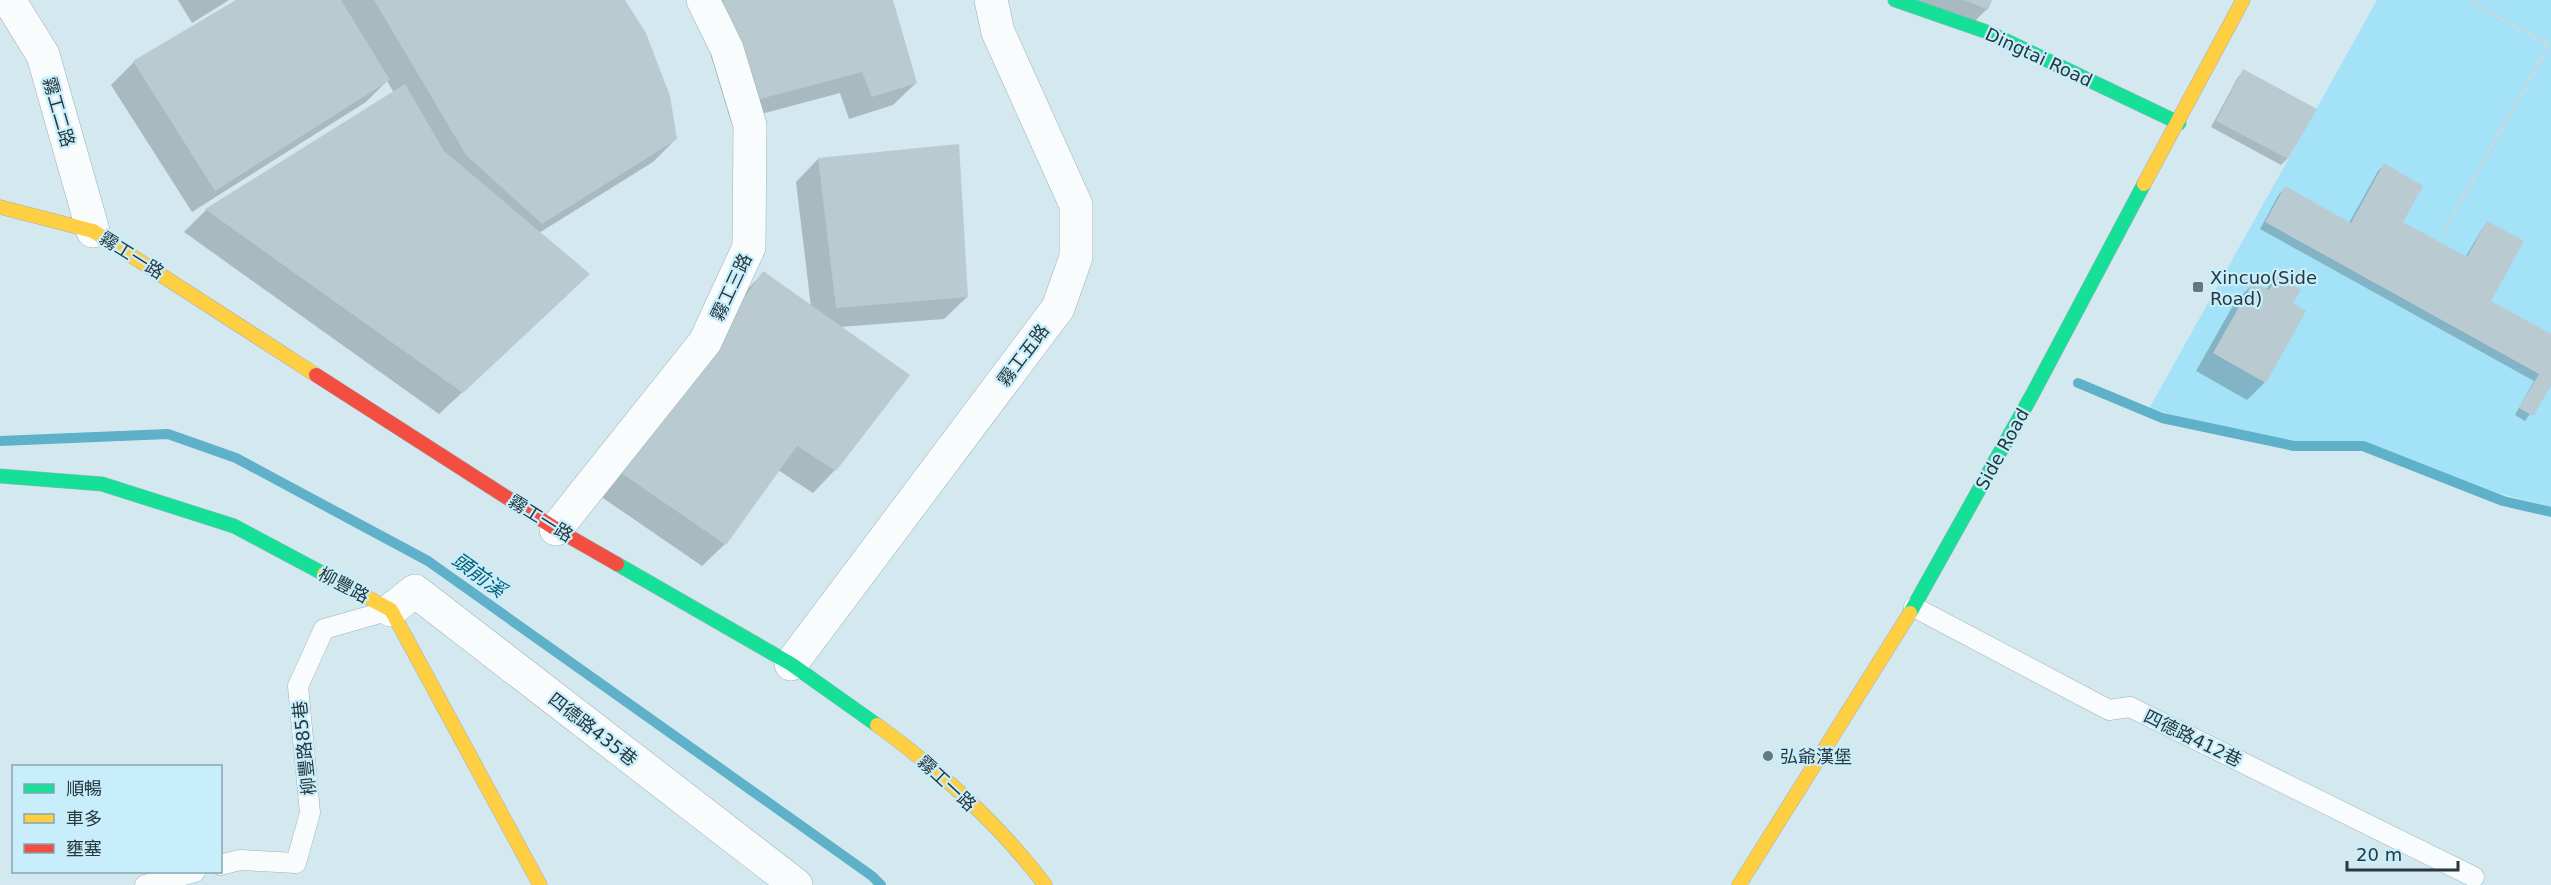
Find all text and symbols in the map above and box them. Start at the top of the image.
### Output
street label: Dingtai Road [1982,23,2096,91]
street label: 霧工二路 [39,75,79,149]
street label: 霧工一路 [96,227,168,283]
street label: 霧工三路 [706,250,756,324]
place label: Xincuo(Side Road) [2210,267,2317,309]
marker: Xincuo(Side Road) [2191,280,2205,294]
street label: 霧工五路 [993,320,1053,390]
street label: Side Road [1971,405,2033,493]
street label: 霧工一路 [505,490,577,546]
water label: 頭前溪 [448,548,513,604]
street label: 柳豐路 [315,563,373,607]
street label: 四德路435巷 [545,688,641,770]
street label: 柳豐路85巷 [289,700,319,796]
street label: 四德路412巷 [2141,705,2245,771]
place label: 弘爺漢堡 [1780,746,1852,767]
marker: 弘爺漢堡 [1761,749,1775,763]
street label: 霧工一路 [914,751,980,815]
legend [12,765,222,873]
text: 順暢 [66,778,102,799]
text: 車多 [66,808,102,829]
scale bar [2347,834,2458,872]
text: 壅塞 [66,838,102,859]
text: 20 m [2356,844,2402,865]

